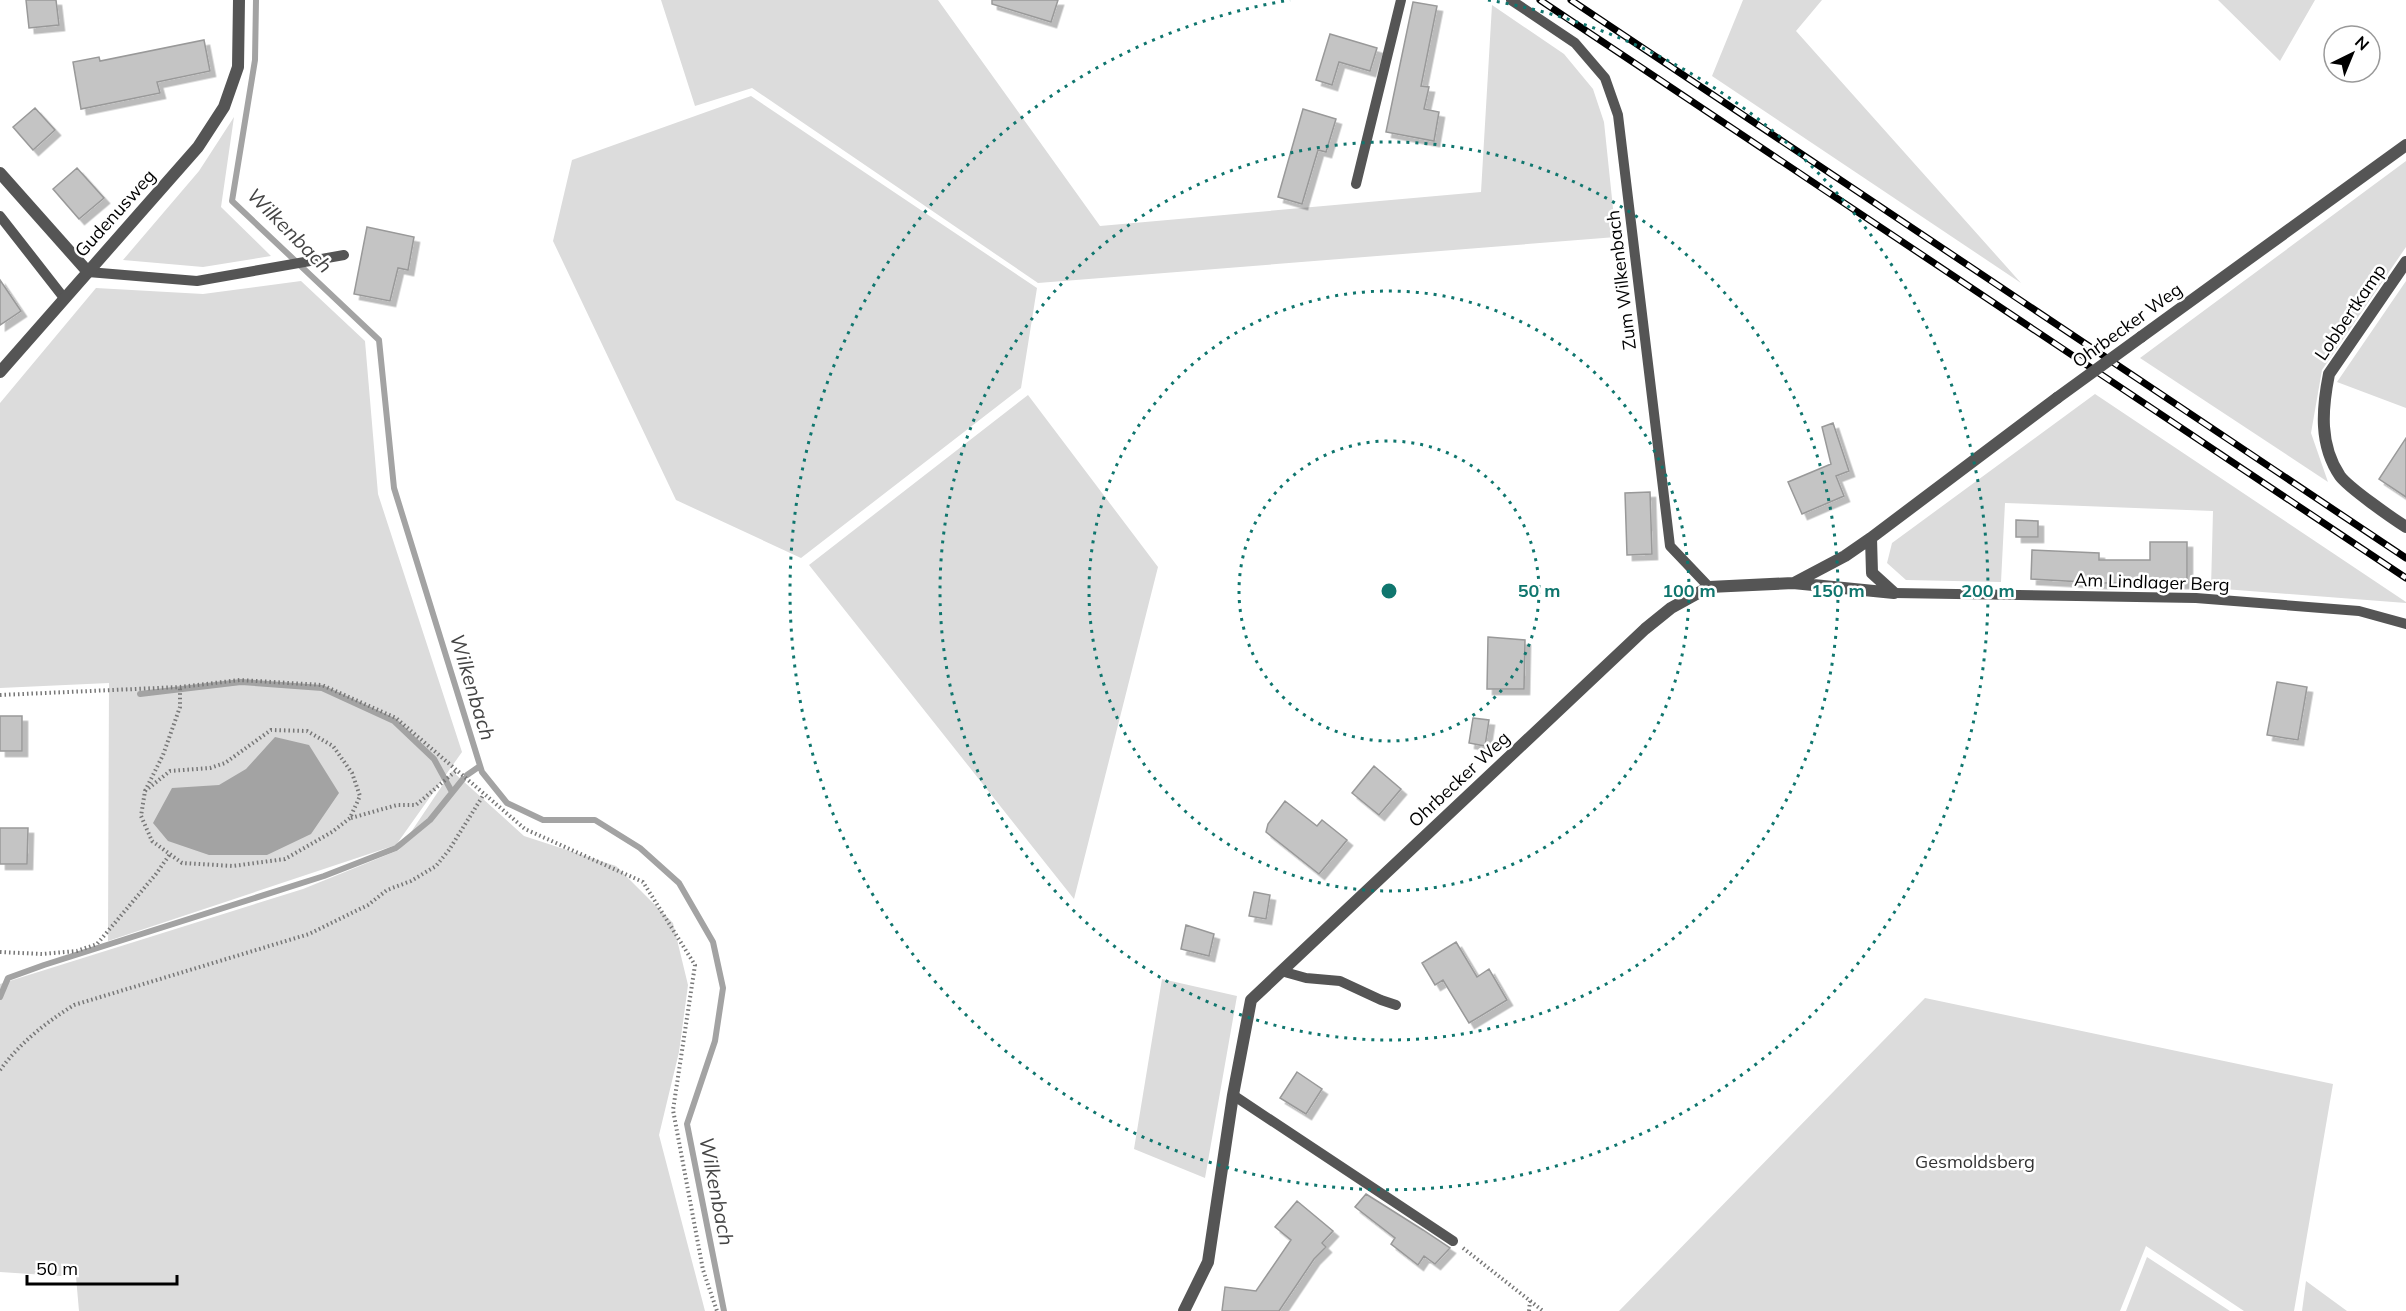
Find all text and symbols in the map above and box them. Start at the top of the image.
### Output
north arrow [2322,24,2382,84]
text: N [2351,32,2373,54]
street label: Gudenusweg [70,164,160,262]
water label: Wilkenbach [242,182,338,278]
street label: Zum Wilkenbach [1601,209,1641,351]
street label: Lobbertkamp [2309,259,2391,365]
street label: Ohrbecker Weg [2068,277,2186,373]
street label: Am Lindlager Berg [2074,568,2230,596]
text: 50 m [1518,579,1560,602]
text: 100 m [1662,579,1716,602]
text: 150 m [1811,579,1865,602]
text: 200 m [1961,579,2015,602]
centre of rings [1379,581,1399,601]
water label: Wilkenbach [445,631,501,743]
street label: Ohrbecker Weg [1404,726,1514,832]
water label: Wilkenbach [694,1135,740,1247]
park label: Gesmoldsberg [1915,1150,2035,1173]
scale bar [27,1248,177,1286]
text: 50 m [36,1257,78,1280]

